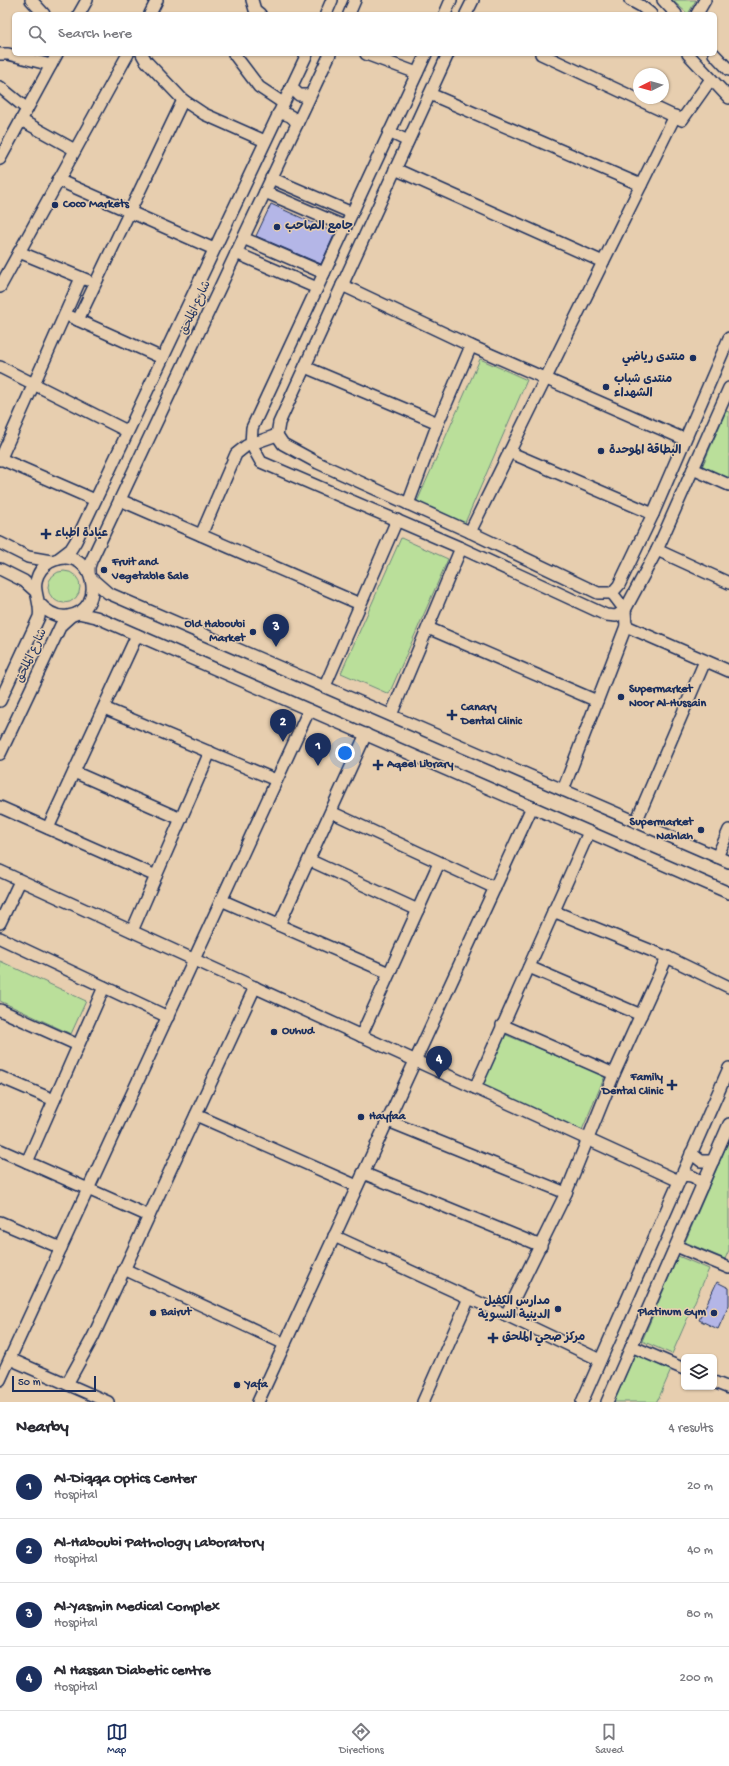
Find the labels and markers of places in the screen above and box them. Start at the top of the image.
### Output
place label: Coco Markets [62,198,130,212]
marker: Coco Markets [50,200,60,210]
place label: جامع الصاحب [285,220,353,234]
marker: جامع الصاحب [272,222,282,232]
place label: منتدى رياضي [622,351,685,367]
marker: منتدى رياضي [688,353,698,363]
place label: منتدى شباب الشهداء [614,373,672,401]
marker: منتدى شباب الشهداء [601,382,611,392]
place label: البطاقة الموحدة [609,443,681,458]
marker: البطاقة الموحدة [596,446,606,456]
place label: عيادة اطباء [55,527,109,541]
marker: عيادة اطباء [40,528,52,540]
place label: Fruit and Vegetable Sale [111,556,189,584]
marker: Fruit and Vegetable Sale [99,565,109,575]
pin: 3 [263,614,289,647]
place label: Old Haboubi Market [185,618,246,646]
marker: Old Haboubi Market [248,627,258,637]
place label: Supermarket Noor Al-Hussain [629,683,706,711]
marker: Supermarket Noor Al-Hussain [616,692,626,702]
place label: Canary Dental Clinic [460,701,523,729]
pin: 2 [270,709,296,742]
marker: Canary Dental Clinic [446,709,458,721]
pin: 1 [305,733,331,766]
place label: Aqeel Library [386,758,454,772]
marker: Aqeel Library [372,759,384,771]
place label: Supermarket Nahlah [630,816,694,844]
marker: Supermarket Nahlah [696,825,706,835]
place label: Ouhud [282,1025,316,1039]
marker: Ouhud [269,1027,279,1037]
pin: 4 [426,1046,452,1079]
place label: Family Dental Clinic [601,1071,664,1099]
marker: Family Dental Clinic [666,1079,678,1091]
place label: Hayfaa [369,1110,407,1124]
marker: Hayfaa [356,1112,366,1122]
place label: مدارس الكفيل الدينية النسوية [478,1295,550,1323]
marker: مدارس الكفيل الدينية النسوية [553,1304,563,1314]
place label: Bairut [160,1306,192,1320]
place label: Platinum Gym [637,1306,706,1320]
marker: Bairut [148,1308,158,1318]
marker: Platinum Gym [709,1308,719,1318]
place label: مركز صحي الملحق [502,1331,585,1347]
marker: مركز صحي الملحق [487,1332,499,1344]
place label: Yafa [243,1378,269,1392]
marker: Yafa [232,1380,242,1390]

